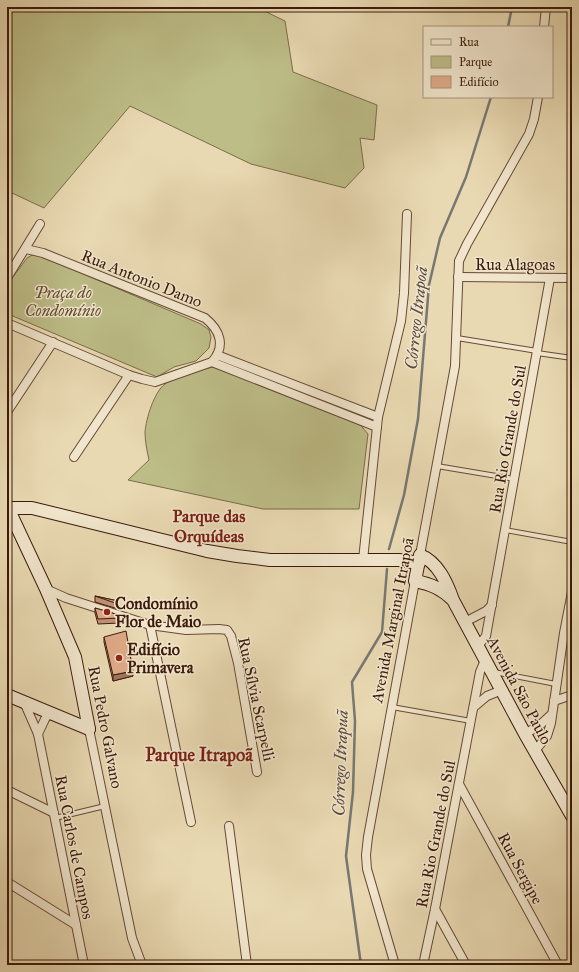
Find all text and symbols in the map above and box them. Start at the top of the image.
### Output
legend [423,26,553,98]
text: Rua [459,35,480,49]
text: Parque [459,55,492,70]
text: Edifício [459,75,499,89]
street label: Rua Antonio Damo [79,246,205,311]
street label: Rua Alagoas [475,255,555,275]
water label: Córrego Itrapoã [401,264,433,371]
park label: Praça do Condomínio [25,283,101,320]
street label: Rua Rio Grande do Sul [485,363,530,515]
district label: Parque das Orquídeas [173,506,245,547]
street label: Avenida Marginal Itrapoã [367,536,419,705]
place label: Condomínio Flor de Maio [115,594,201,631]
marker: Condomínio Flor de Maio [102,607,112,617]
street label: Avenida São Paulo [483,632,556,748]
street label: Rua Sílvia Scarpelli [234,635,279,763]
place label: Edifício Primavera [127,640,195,677]
marker: Edifício Primavera [114,653,124,663]
street label: Rua Pedro Galvano [84,664,127,790]
water label: Córrego Itrapuã [328,708,353,816]
district label: Parque Itrapoã [145,744,253,767]
street label: Rua Rio Grande do Sul [412,758,459,910]
street label: Rua Carlos de Campos [51,773,98,921]
street label: Rua Sergipe [493,829,547,908]

